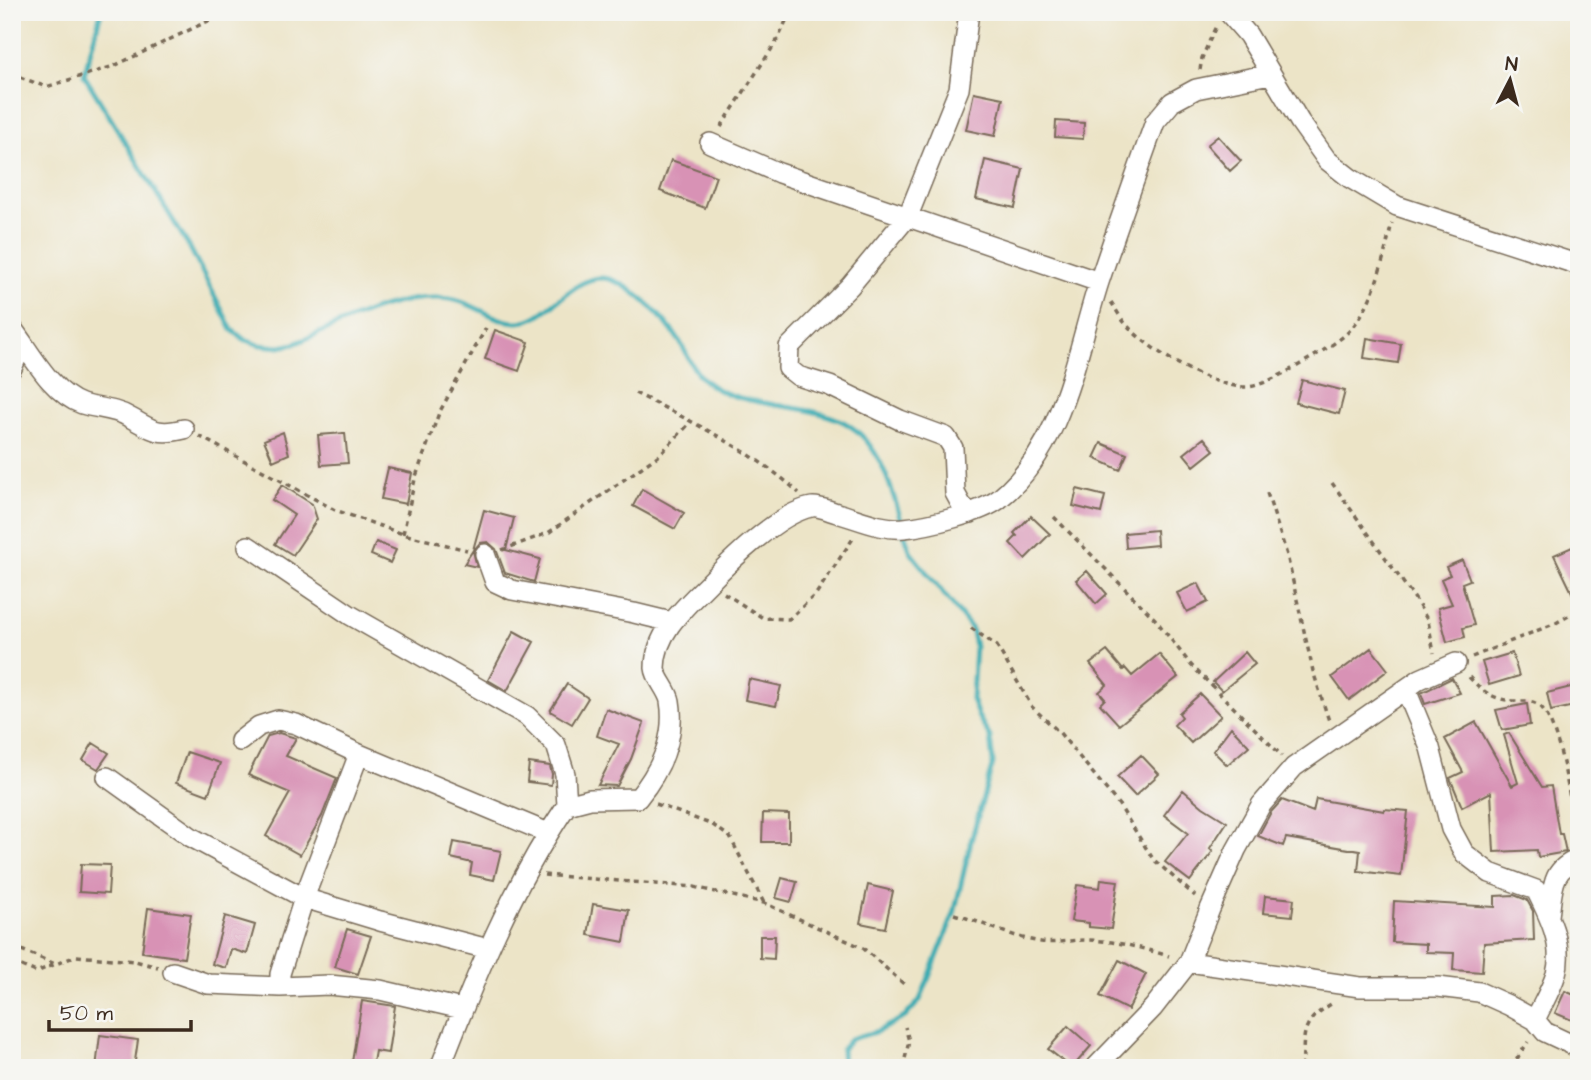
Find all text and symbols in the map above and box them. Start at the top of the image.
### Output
north arrow [1476,46,1546,116]
text: N [1504,51,1519,79]
scale bar [49,989,191,1033]
text: 50 m [60,999,114,1028]

